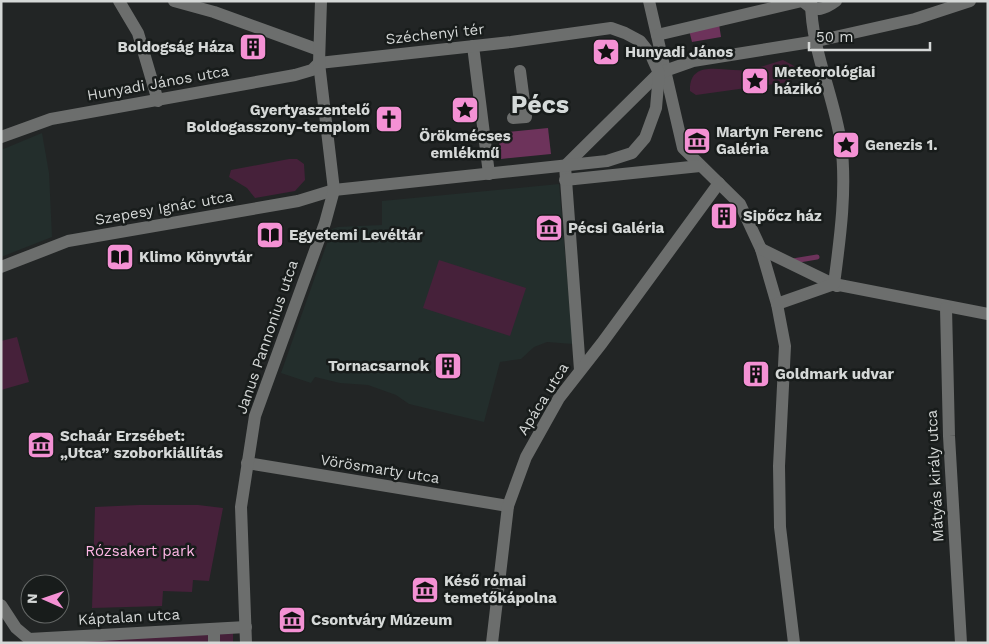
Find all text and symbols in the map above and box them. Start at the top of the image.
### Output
street label: Széchenyi tér [385,20,485,48]
scale bar [809,20,930,52]
text: 50 m [816,28,853,46]
building icon: Boldogság Háza [238,32,268,62]
place icon: Hunyadi János [591,37,621,67]
place label: Boldogság Háza [118,38,234,56]
place label: Hunyadi János [625,43,733,61]
street label: Hunyadi János utca [86,62,231,104]
place label: Meteorológiai házikó [774,63,875,98]
place icon: Meteorológiai házikó [740,66,770,96]
district label: Pécs [511,90,569,119]
place icon: Örökmécses emlékmű [450,95,480,125]
place label: Gyertyaszentelő Boldogasszony-templom [186,101,370,136]
church icon: Gyertyaszentelő Boldogasszony-templom [374,104,404,134]
place label: Martyn Ferenc Galéria [716,123,824,158]
museum icon: Martyn Ferenc Galéria [682,126,712,156]
place label: Örökmécses emlékmű [419,127,511,162]
place icon: Genezis 1. [831,130,861,160]
place label: Genezis 1. [865,136,938,154]
street label: Szepesy Ignác utca [93,187,235,229]
building icon: Sipőcz ház [709,201,739,231]
place label: Sipőcz ház [743,207,822,225]
museum icon: Pécsi Galéria [534,213,564,243]
place label: Pécsi Galéria [568,219,665,237]
library icon: Egyetemi Levéltár [255,220,285,250]
place label: Egyetemi Levéltár [289,226,423,244]
library icon: Klimo Könyvtár [105,242,135,272]
place label: Klimo Könyvtár [139,248,253,266]
street label: Janus Pannonius utca [232,257,302,416]
building icon: Tornacsarnok [433,351,463,381]
place label: Tornacsarnok [328,357,430,375]
street label: Apáca utca [514,359,573,438]
building icon: Goldmark udvar [741,359,771,389]
place label: Goldmark udvar [775,365,894,383]
street label: Mátyás király utca [923,409,947,543]
place label: Schaár Erzsébet: „Utca” szoborkiállítás [60,427,223,462]
museum icon: Schaár Erzsébet: „Utca” szoborkiállítás [26,430,56,460]
street label: Vörösmarty utca [319,451,441,487]
park label: Rózsakert park [85,542,195,560]
place label: Késő római temetőkápolna [444,572,557,607]
north arrow [20,574,70,624]
museum icon: Késő római temetőkápolna [410,575,440,605]
text: N [24,593,40,604]
street label: Káptalan utca [78,605,181,629]
museum icon: Csontváry Múzeum [277,605,307,635]
place label: Csontváry Múzeum [311,611,452,629]

